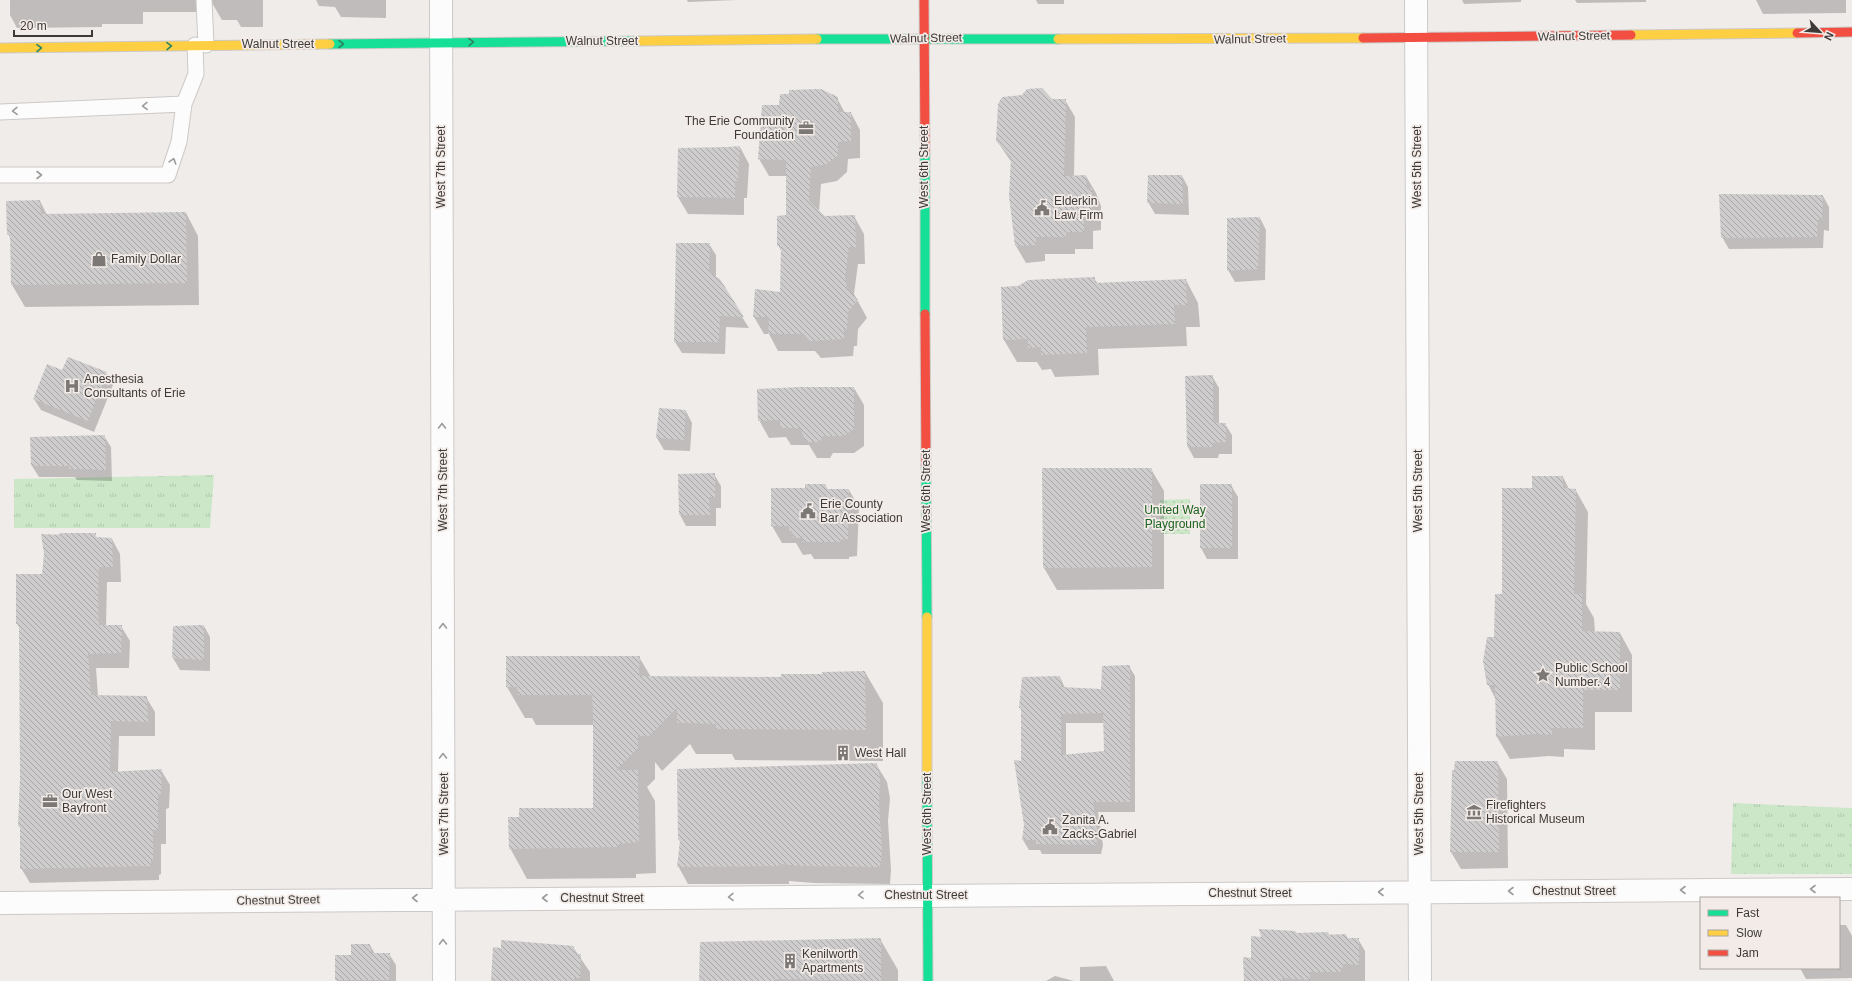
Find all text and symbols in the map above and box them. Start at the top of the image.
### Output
scale bar [14,12,92,38]
north arrow [1800,12,1840,52]
text: 20 m [20,19,47,33]
street label: Walnut Street [1538,28,1611,44]
street label: Walnut Street [890,30,963,46]
text: N [1822,30,1836,43]
street label: Walnut Street [1214,31,1287,47]
street label: Walnut Street [566,34,639,48]
street label: Walnut Street [242,37,315,51]
one-way arrow [468,38,474,46]
one-way arrow [338,40,344,48]
one-way arrow [166,41,172,50]
one-way arrow [36,43,42,52]
one-way arrow [142,102,148,110]
one-way arrow [12,107,18,115]
place label: The Erie Community Foundation [685,114,794,142]
office icon: The Erie Community Foundation [797,119,815,137]
street label: West 7th Street [434,125,448,208]
street label: West 6th Street [917,125,931,208]
street label: West 5th Street [1410,125,1424,208]
one-way arrow [168,157,177,164]
one-way arrow [36,171,42,179]
place label: Elderkin Law Firm [1054,194,1103,222]
public building icon: Elderkin Law Firm [1033,199,1051,217]
shop icon: Family Dollar [90,250,108,268]
place label: Family Dollar [111,252,181,266]
place label: Anesthesia Consultants of Erie [84,372,186,400]
hospital icon: Anesthesia Consultants of Erie [63,377,81,395]
one-way arrow [438,423,446,429]
street label: West 7th Street [436,448,450,531]
street label: West 6th Street [919,449,933,532]
street label: West 5th Street [1411,449,1425,532]
place label: Erie County Bar Association [820,497,903,525]
public building icon: Erie County Bar Association [799,502,817,520]
park label: United Way Playground [1144,503,1206,531]
one-way arrow [439,623,447,629]
place label: Public School Number. 4 [1555,661,1628,689]
place icon: Public School Number. 4 [1534,666,1552,684]
building icon: West Hall [834,744,852,762]
place label: West Hall [855,746,906,760]
one-way arrow [439,753,447,759]
street label: West 7th Street [437,772,451,855]
street label: West 6th Street [920,772,934,855]
street label: West 5th Street [1412,772,1426,855]
place label: Our West Bayfront [62,787,113,815]
office icon: Our West Bayfront [41,792,59,810]
place label: Firefighters Historical Museum [1486,798,1585,826]
museum icon: Firefighters Historical Museum [1465,803,1483,821]
place label: Zanita A. Zacks-Gabriel [1062,813,1137,841]
public building icon: Zanita A. Zacks-Gabriel [1041,818,1059,836]
street label: Chestnut Street [1532,884,1616,898]
one-way arrow [1810,885,1816,893]
street label: Chestnut Street [1208,886,1292,900]
one-way arrow [1680,886,1686,894]
one-way arrow [1508,887,1514,895]
street label: Chestnut Street [884,888,968,902]
one-way arrow [1378,888,1384,896]
street label: Chestnut Street [560,891,644,905]
one-way arrow [858,891,864,900]
street label: Chestnut Street [236,892,320,908]
one-way arrow [728,893,734,901]
one-way arrow [412,894,418,902]
one-way arrow [542,894,548,902]
legend [1700,897,1840,969]
text: Fast [1736,906,1760,920]
text: Slow [1736,926,1762,940]
one-way arrow [439,939,448,945]
text: Jam [1736,946,1759,960]
place label: Kenilworth Apartments [802,947,863,975]
building icon: Kenilworth Apartments [781,952,799,970]

